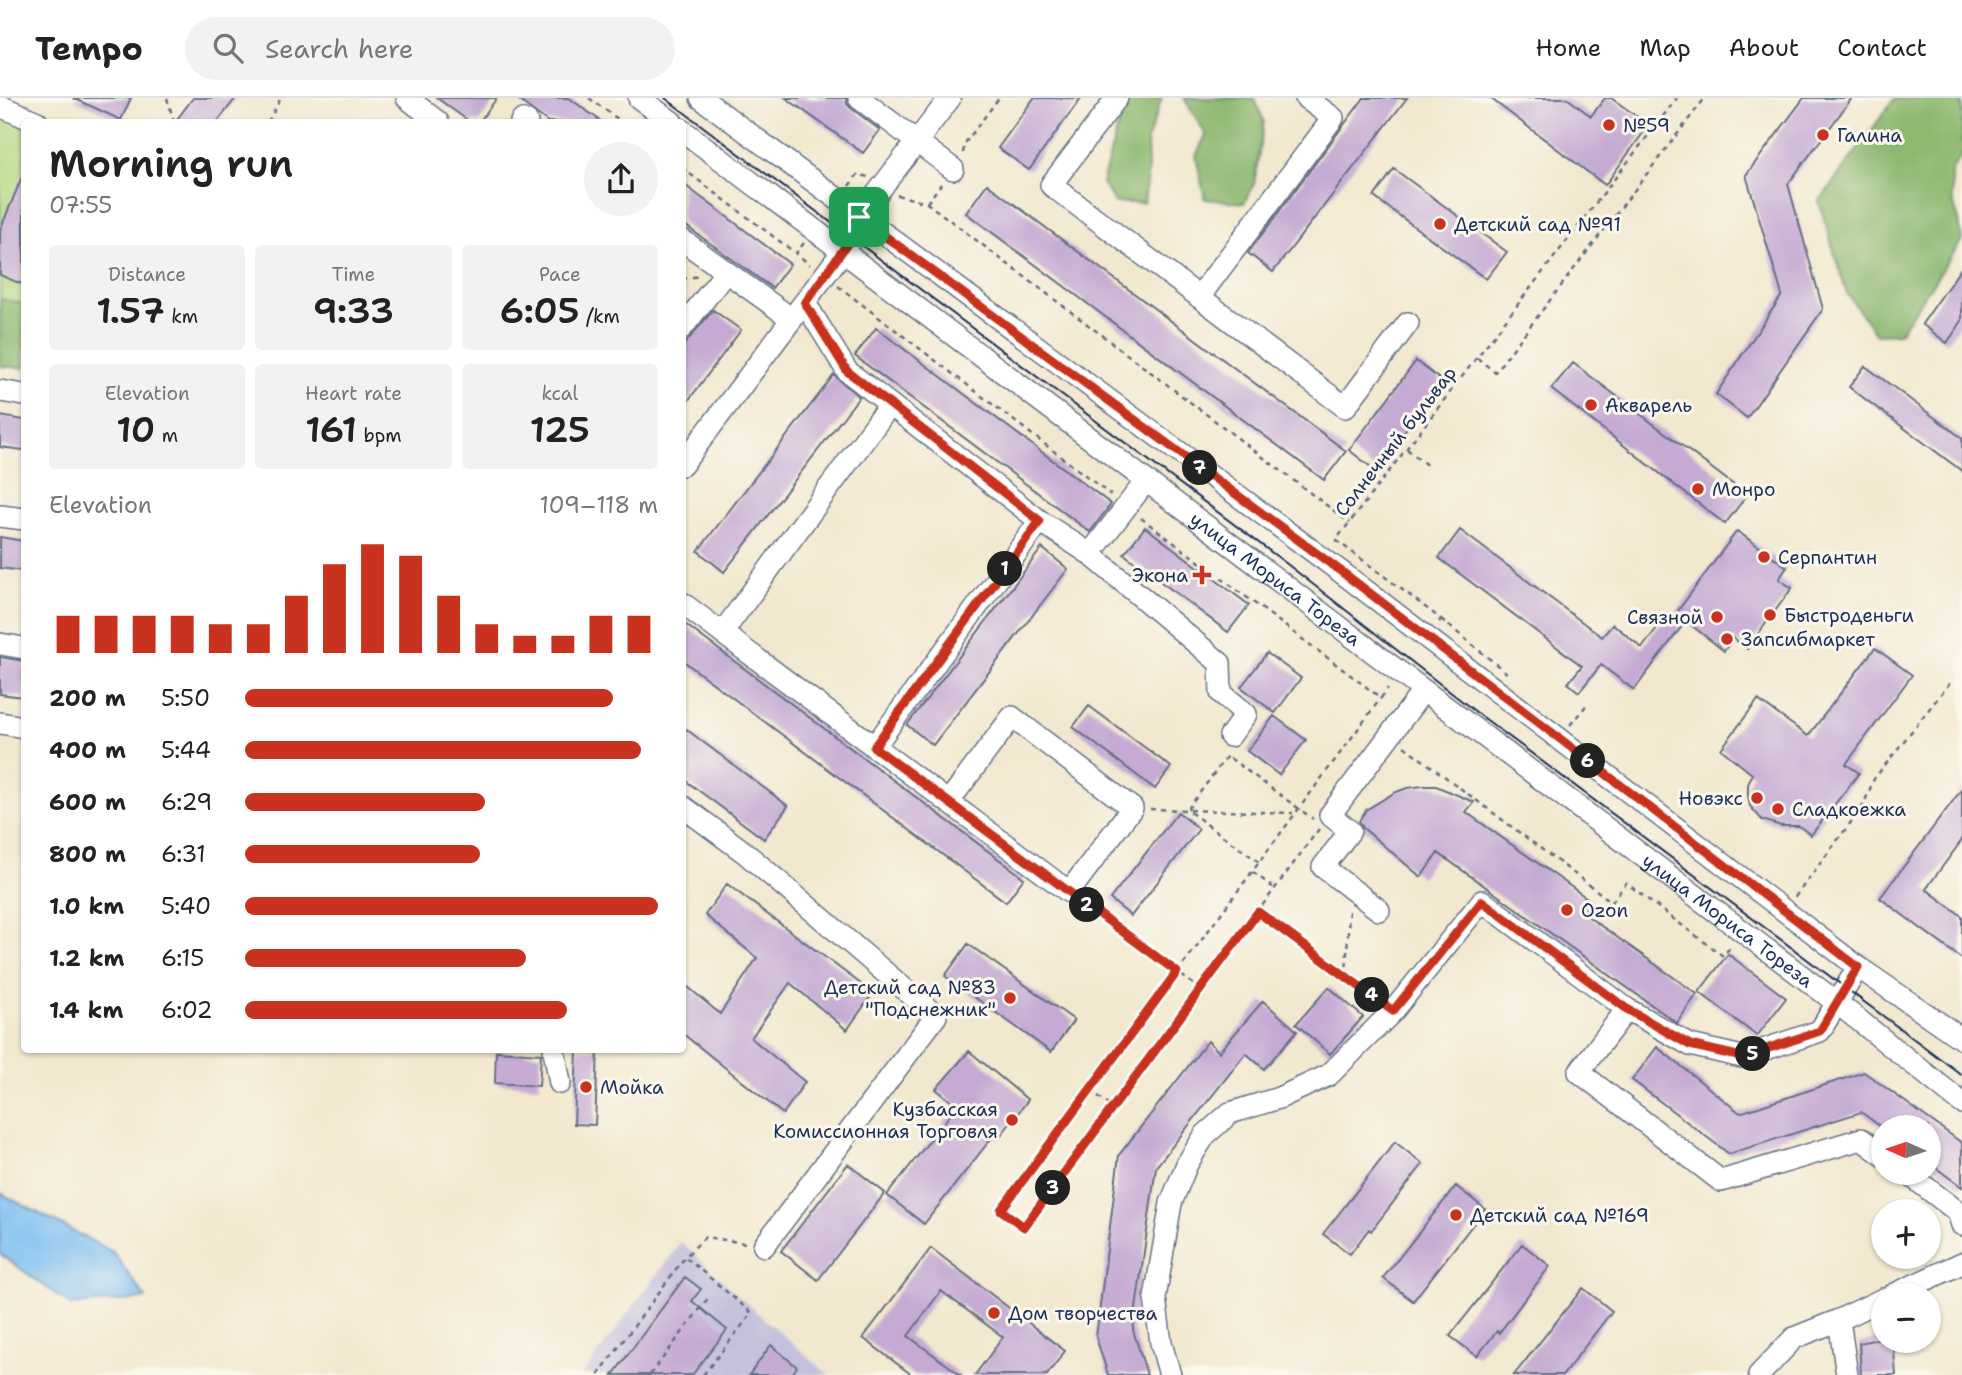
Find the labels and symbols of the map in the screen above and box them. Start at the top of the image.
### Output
place label: №59 [1623,113,1670,138]
marker: №59 [1601,117,1617,133]
place label: Галина [1837,123,1902,148]
marker: Галина [1815,127,1831,143]
pin [829,187,889,247]
place label: Детский сад №91 [1454,212,1621,237]
marker: Детский сад №91 [1432,216,1448,232]
street label: Солнечный бульвар [1329,361,1462,522]
place label: Акварель [1605,393,1692,418]
marker: Акварель [1583,397,1599,413]
pin: 7 [1182,450,1218,486]
place label: Монро [1712,477,1775,502]
marker: Монро [1690,481,1706,497]
street label: улица Мориса Тореза [1185,506,1366,652]
place label: Серпантин [1778,545,1877,570]
marker: Серпантин [1756,549,1772,565]
pin: 1 [988,552,1023,587]
place label: Экона [1132,563,1188,588]
marker: Экона [1194,567,1210,583]
place label: Быстроденьги [1784,603,1914,628]
place label: Связной [1627,605,1703,630]
marker: Быстроденьги [1762,607,1778,623]
marker: Связной [1709,609,1725,625]
place label: Запсибмаркет [1741,627,1875,652]
marker: Запсибмаркет [1719,631,1735,647]
pin: 6 [1570,744,1606,778]
place label: Новэкс [1678,786,1743,811]
marker: Новэкс [1749,790,1765,806]
place label: Сладкоежка [1792,797,1906,822]
marker: Сладкоежка [1770,801,1786,817]
street label: улица Мориса Тореза [1637,848,1818,993]
pin: 2 [1070,888,1104,922]
place label: Ozon [1581,898,1628,923]
marker: Ozon [1559,902,1575,918]
place label: Детский сад №83 "Подснежник" [824,975,996,1022]
pin: 4 [1354,978,1390,1012]
marker: Детский сад №83 "Подснежник" [1002,990,1018,1006]
pin: 5 [1736,1037,1770,1072]
place label: Мойка [600,1075,664,1100]
marker: Мойка [578,1079,594,1095]
place label: Кузбасская Комиссионная Торговля [773,1097,998,1144]
marker: Кузбасская Комиссионная Торговля [1004,1112,1020,1128]
north arrow [1871,1115,1941,1185]
pin: 3 [1036,1170,1070,1206]
place label: Детский сад №169 [1470,1203,1649,1228]
marker: Детский сад №169 [1448,1207,1464,1223]
place label: Дом творчества [1008,1301,1158,1326]
marker: Дом творчества [986,1305,1002,1321]

